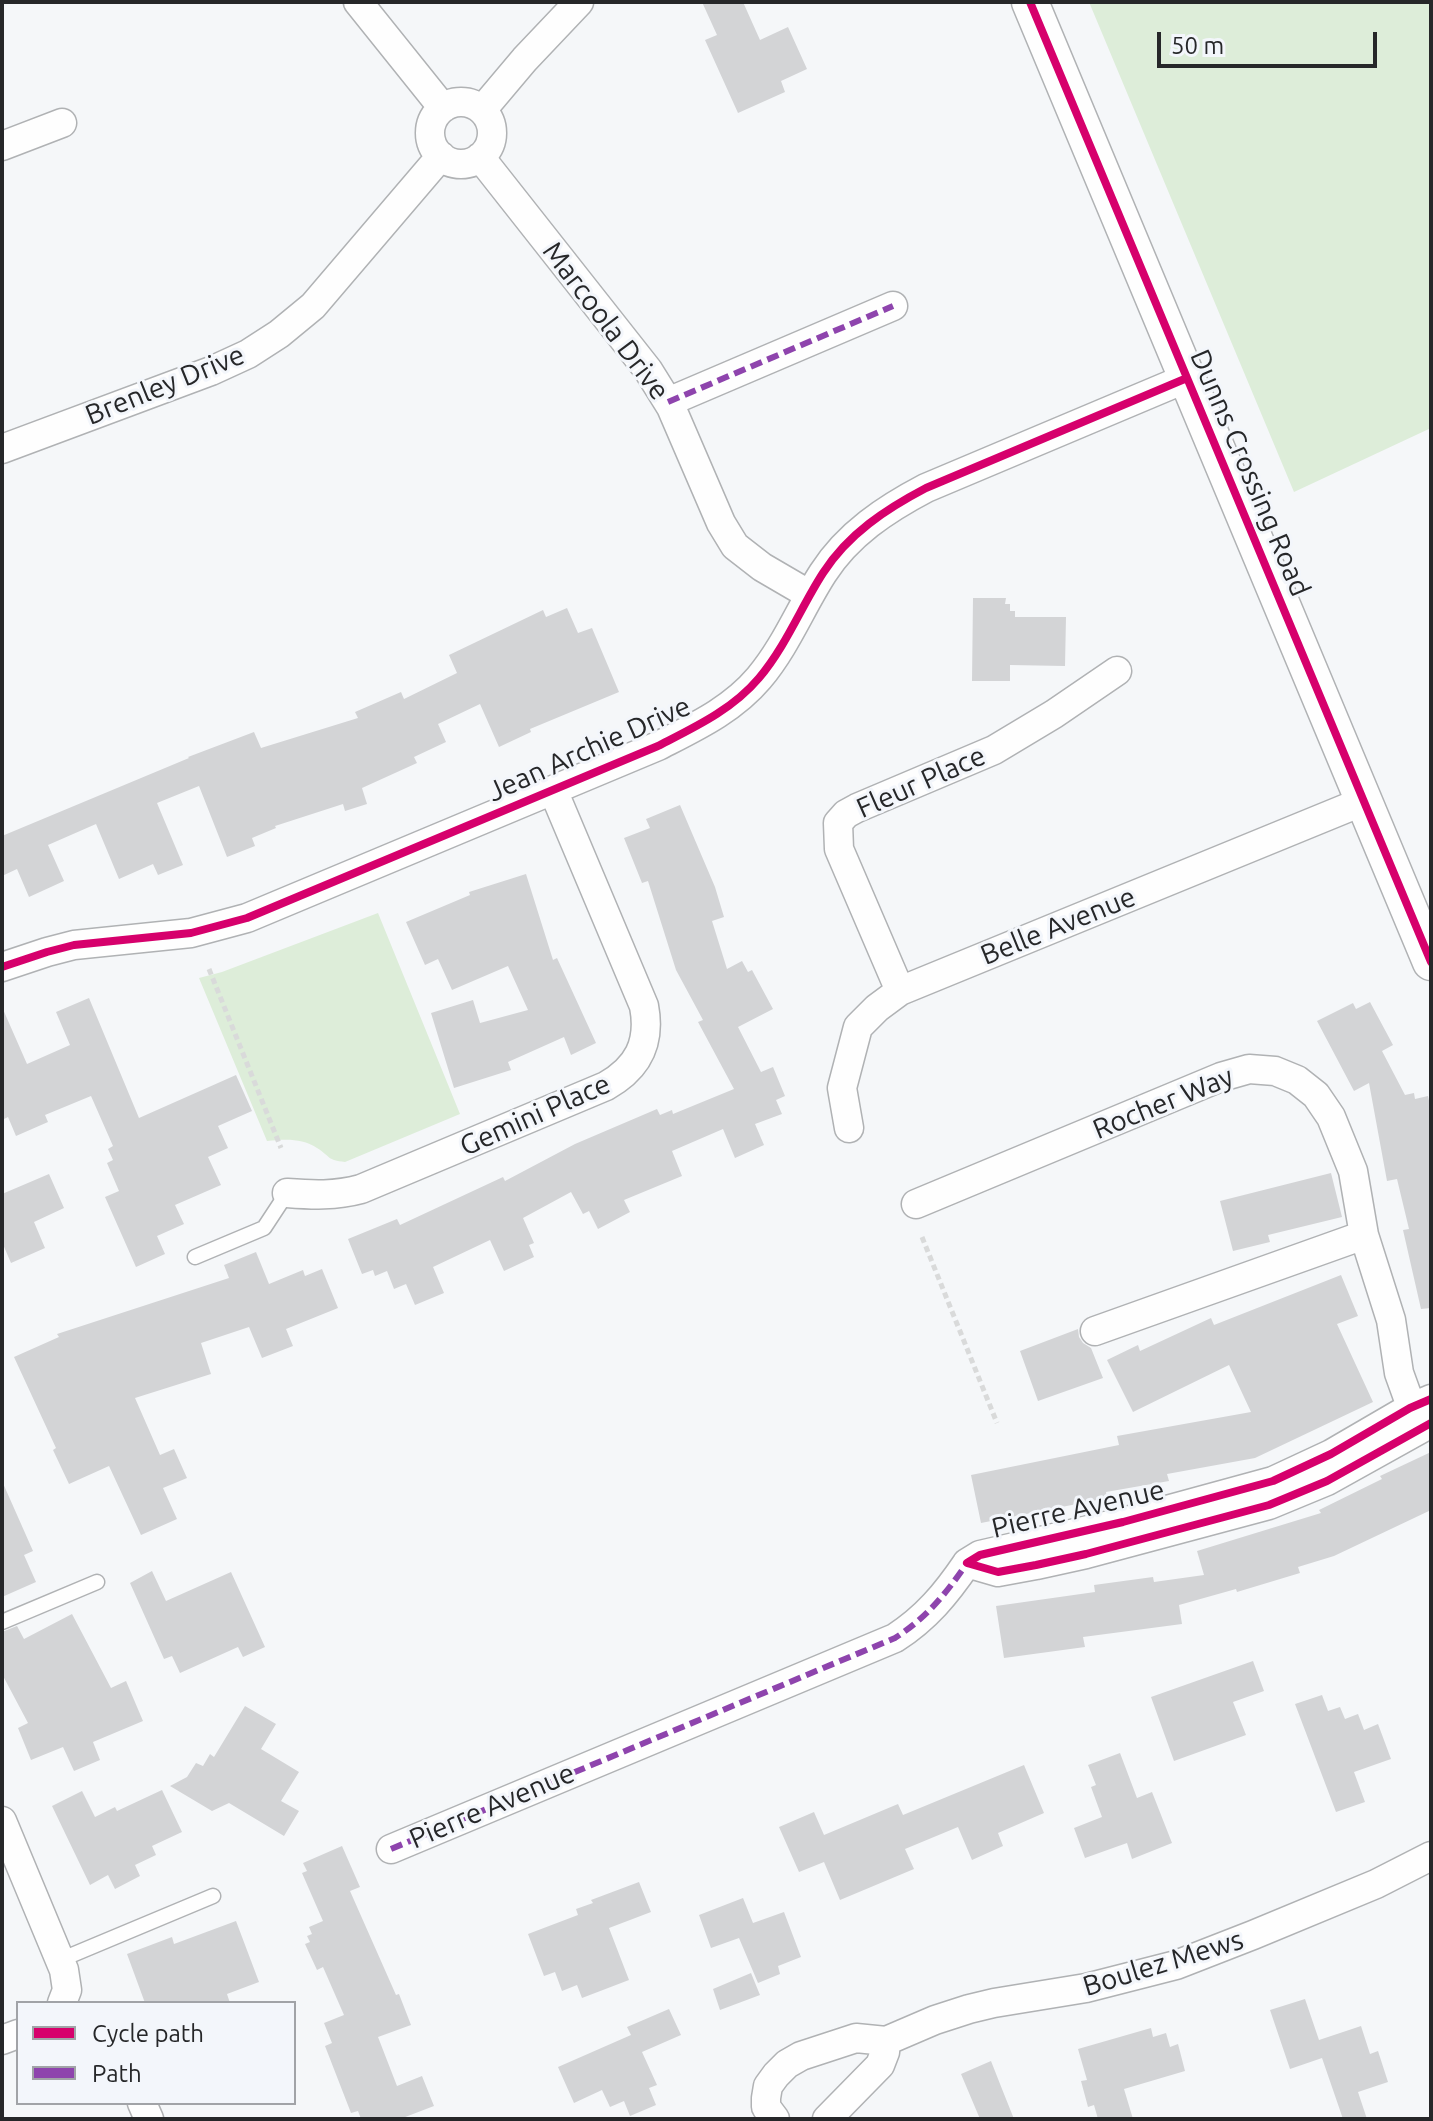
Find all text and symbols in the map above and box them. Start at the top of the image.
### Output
scale bar [1161,16,1381,66]
text: 50 m [1171,32,1224,59]
street label: Marcoola Drive [536,235,676,407]
street label: Brenley Drive [80,338,250,432]
street label: Dunns Crossing Road [1183,345,1317,601]
street label: Jean Archie Drive [482,689,696,809]
street label: Fleur Place [851,739,991,825]
street label: Belle Avenue [976,880,1140,972]
street label: Rocher Way [1088,1060,1238,1146]
street label: Gemini Place [455,1067,615,1163]
street label: Pierre Avenue [988,1473,1168,1545]
street label: Pierre Avenue [404,1756,580,1856]
street label: Boulez Mews [1079,1923,1247,2003]
legend [16,2001,296,2105]
text: Cycle path [92,2020,204,2047]
text: Path [92,2060,142,2087]

